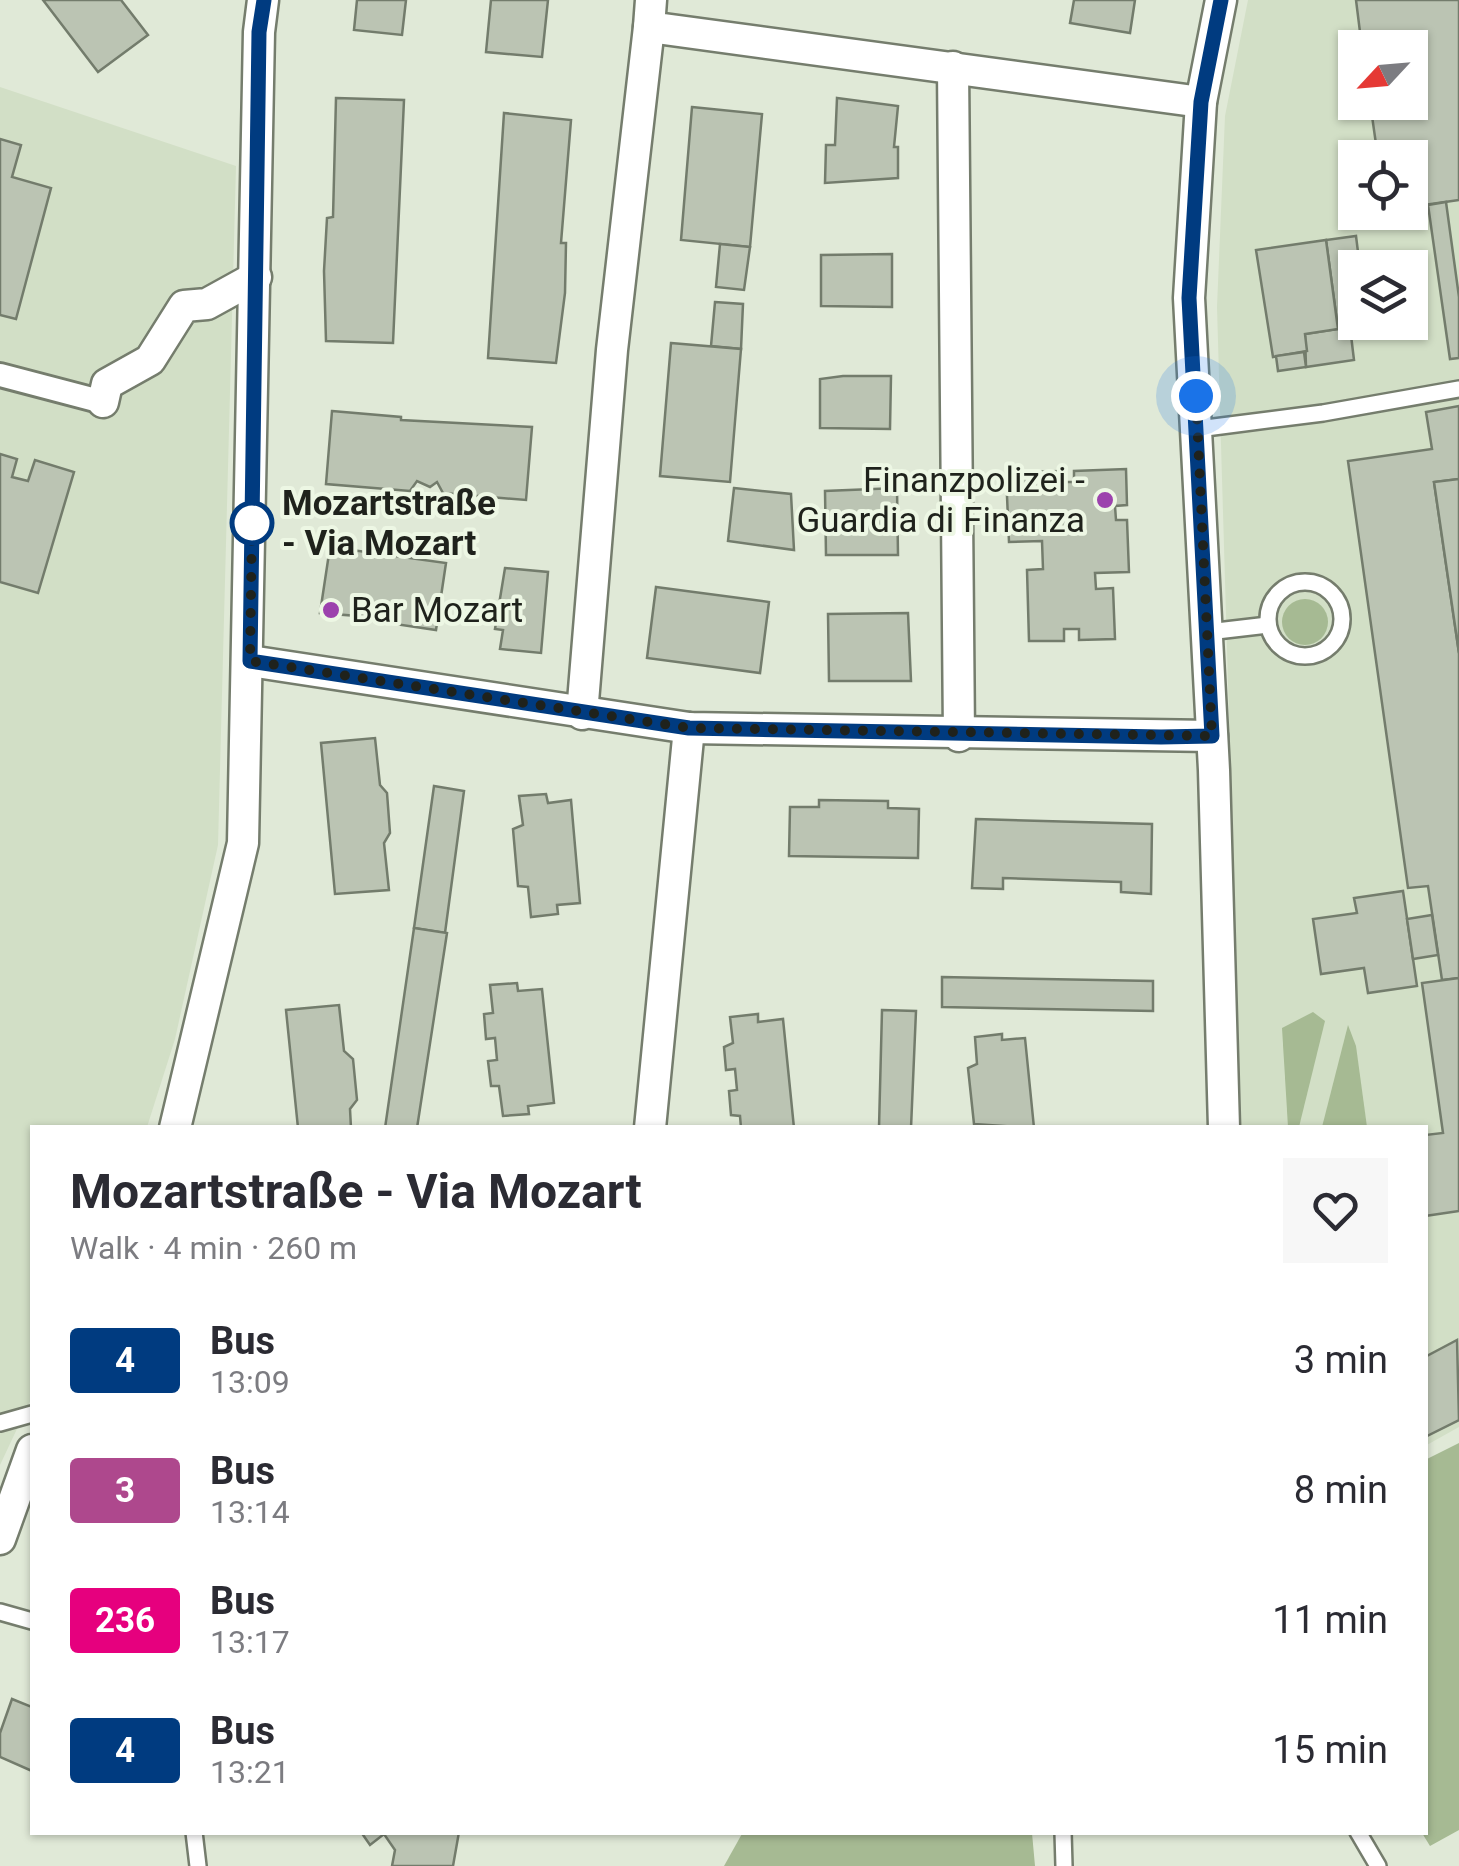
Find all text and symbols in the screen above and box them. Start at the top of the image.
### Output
north arrow [1338,30,1428,120]
map controls [1338,30,1428,340]
button: locate [1338,140,1428,230]
button: layers [1338,250,1428,340]
your location [1171,371,1221,421]
place label: Finanzpolizei - Guardia di Finanza [796,460,1085,541]
place label: Mozartstraße - Via Mozart [282,483,496,564]
marker: Finanzpolizei - Guardia di Finanza [1094,489,1116,511]
marker: Mozartstraße - Via Mozart [231,502,273,544]
place label: Bar Mozart [351,590,523,631]
marker: Bar Mozart [320,599,342,621]
button: heart [1283,1158,1388,1263]
text: Mozartstraße - Via Mozart [70,1163,642,1220]
text: Walk · 4 min · 260 m [70,1229,357,1267]
text: Bus [210,1319,275,1363]
text: 3 min [1294,1338,1388,1382]
text: 4 [115,1340,135,1381]
text: 13:09 [210,1363,290,1401]
text: Bus [210,1449,275,1493]
text: 8 min [1294,1468,1388,1512]
text: 3 [115,1470,135,1511]
text: 13:14 [210,1493,290,1531]
text: Bus [210,1579,275,1623]
text: 11 min [1272,1598,1388,1642]
text: 236 [95,1600,155,1641]
text: 13:17 [210,1623,290,1661]
text: Bus [210,1709,275,1753]
text: 15 min [1272,1728,1388,1772]
text: 4 [115,1730,135,1771]
text: 13:21 [210,1753,290,1791]

